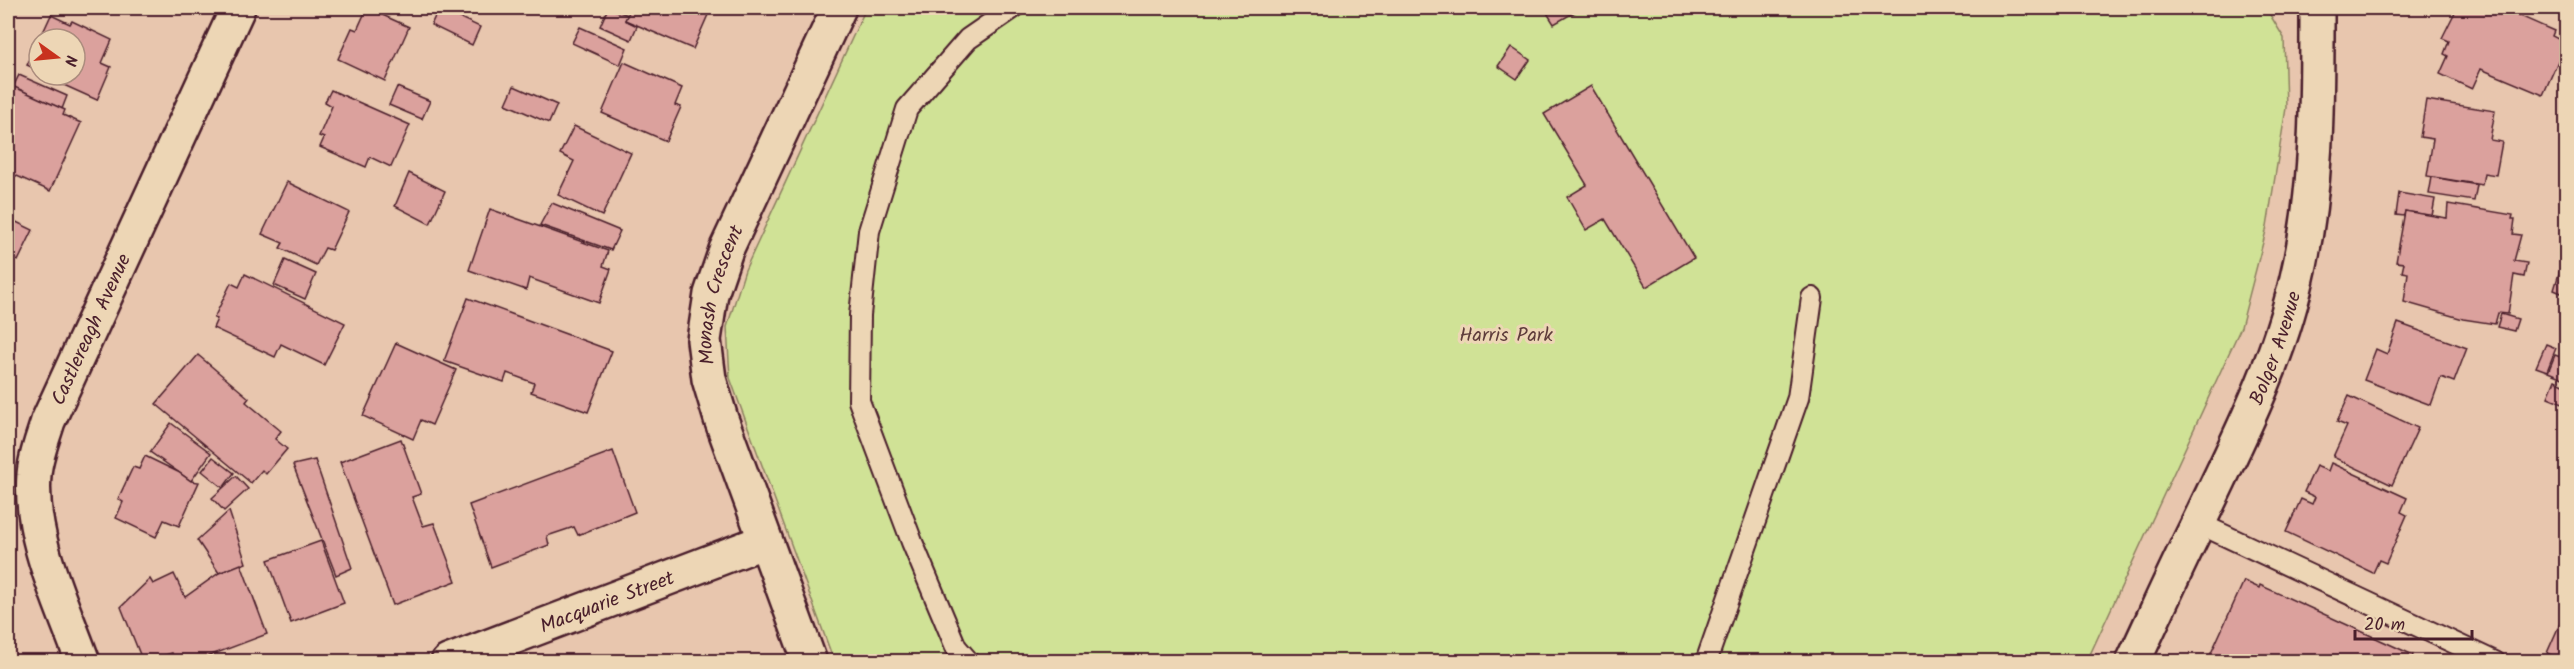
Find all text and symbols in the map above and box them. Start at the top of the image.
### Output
north arrow [27,27,87,87]
text: N [57,52,83,69]
street label: Monash Crescent [690,220,754,367]
street label: Castlereagh Avenue [43,249,141,411]
street label: Bolger Avenue [2242,288,2311,411]
park label: Harris Park [1459,320,1553,352]
street label: Macquarie Street [536,563,680,643]
scale bar [2355,603,2472,641]
text: 20 m [2364,611,2405,640]

